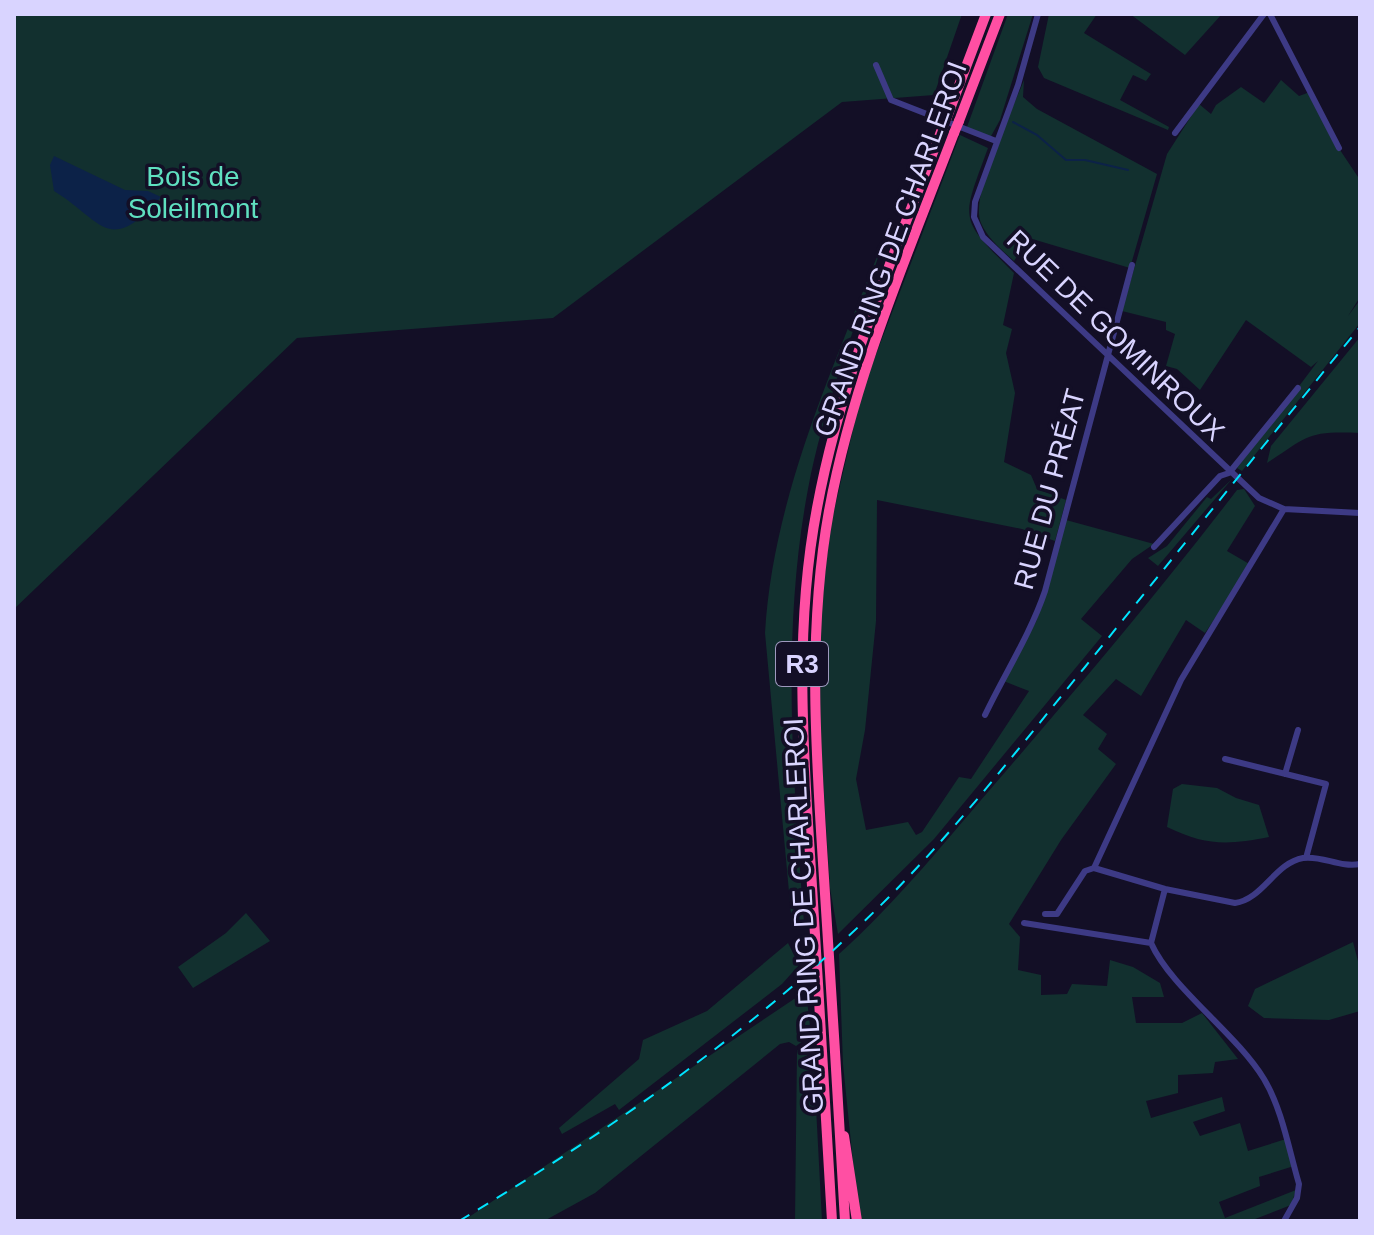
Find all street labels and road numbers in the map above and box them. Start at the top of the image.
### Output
street label: GRAND RING DE CHARLEROI [808,57,973,441]
street label: RUE DE GOMINROUX [1001,224,1231,447]
street label: RUE DU PRÉAT [1008,385,1091,593]
road number: R3 [776,642,828,686]
street label: GRAND RING DE CHARLEROI [778,717,829,1115]

